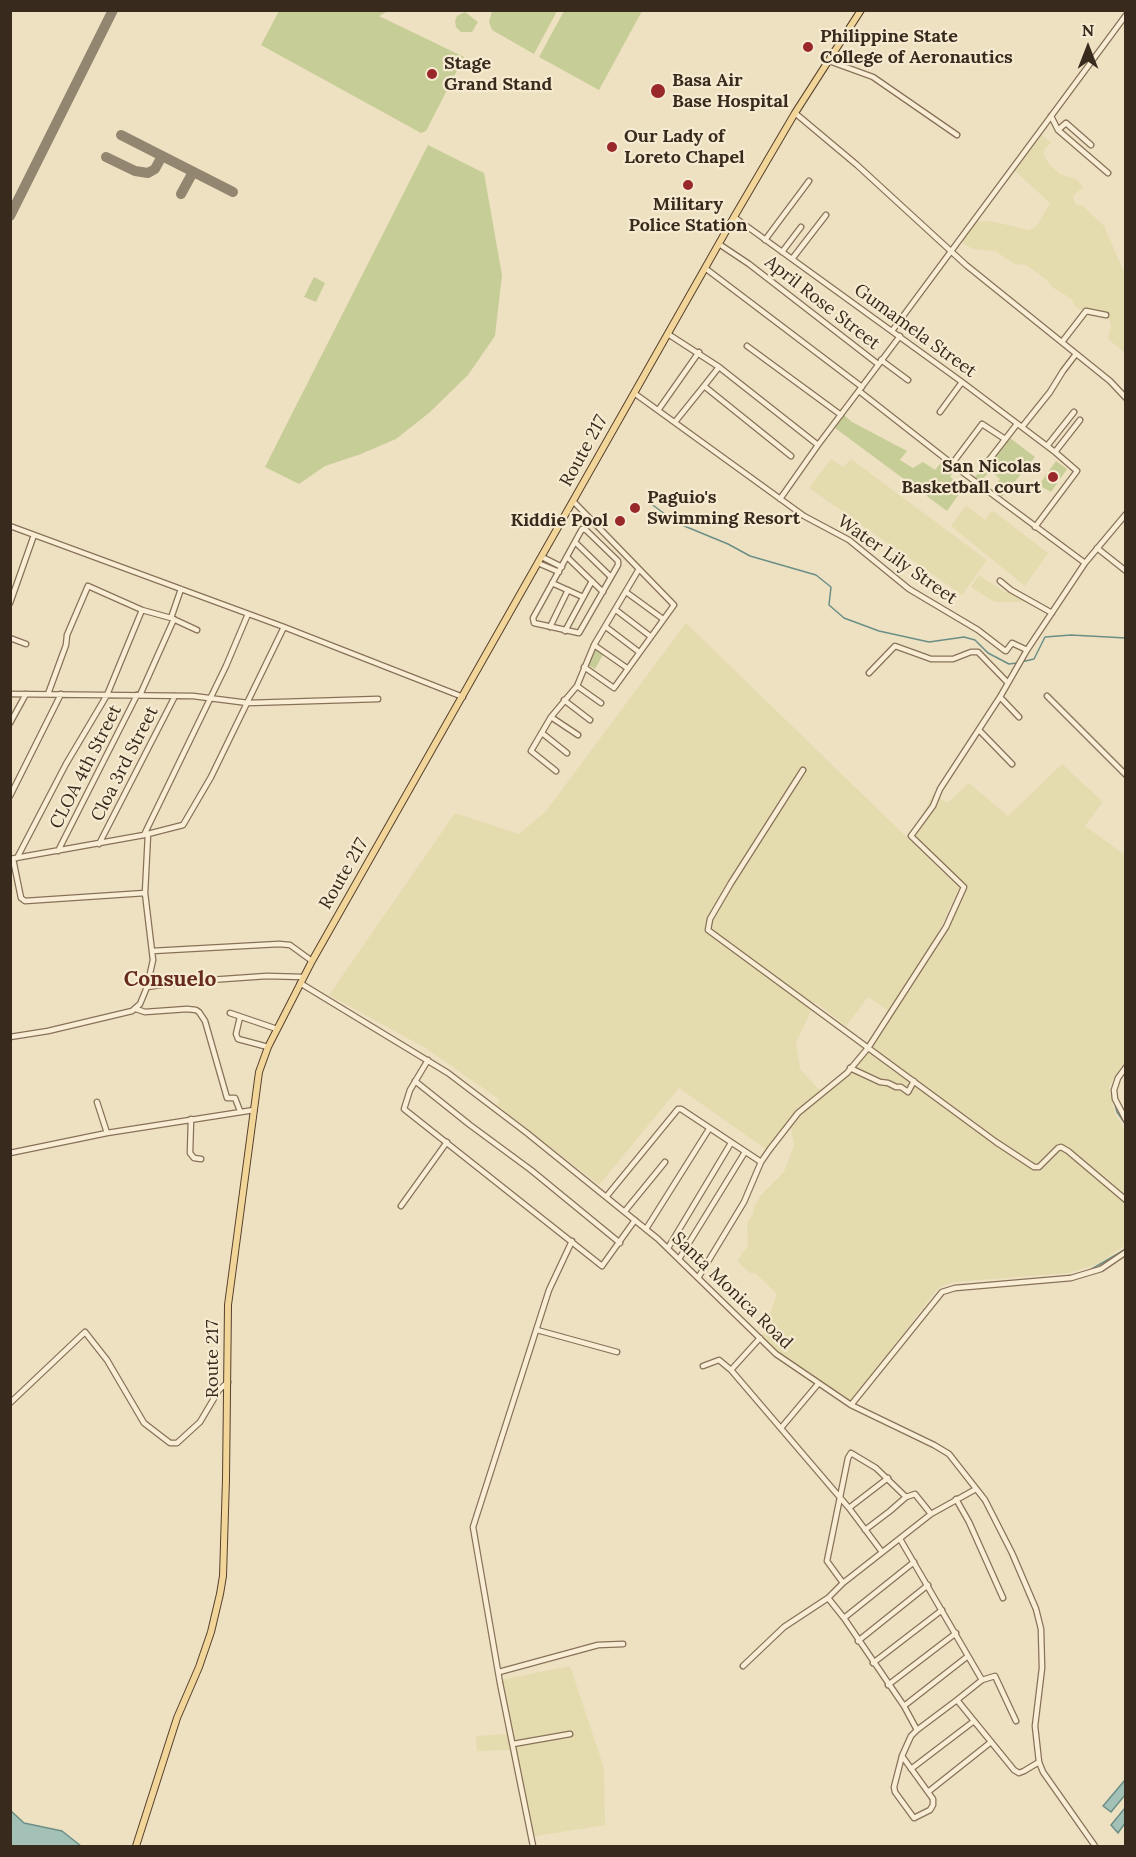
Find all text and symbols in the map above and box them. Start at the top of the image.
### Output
north arrow [1058,18,1118,78]
text: N [1082,20,1094,40]
place label: Philippine State College of Aeronautics [820,26,1013,68]
marker: Philippine State College of Aeronautics [801,40,815,54]
place label: Stage Grand Stand [444,53,552,96]
marker: Stage Grand Stand [425,67,439,81]
place label: Basa Air Base Hospital [672,70,789,112]
marker: Basa Air Base Hospital [649,82,667,100]
place label: Our Lady of Loreto Chapel [624,126,745,168]
marker: Our Lady of Loreto Chapel [605,140,619,154]
marker: Military Police Station [681,178,695,192]
place label: Military Police Station [629,194,747,236]
street label: April Rose Street [760,251,884,355]
street label: Gumamela Street [850,279,980,383]
street label: Route 217 [556,411,612,491]
place label: San Nicolas Basketball court [901,456,1041,498]
marker: San Nicolas Basketball court [1046,470,1060,484]
place label: Paguio's Swimming Resort [647,487,800,530]
marker: Paguio's Swimming Resort [628,501,642,515]
place label: Kiddie Pool [510,510,608,532]
street label: Water Lily Street [833,511,961,609]
marker: Kiddie Pool [613,514,627,528]
street label: CLOA 4th Street [46,702,126,832]
street label: Cloa 3rd Street [87,703,163,825]
street label: Route 217 [315,835,373,913]
district label: Consuelo [124,967,216,993]
street label: Santa Monica Road [667,1228,797,1354]
street label: Route 217 [202,1320,224,1398]

